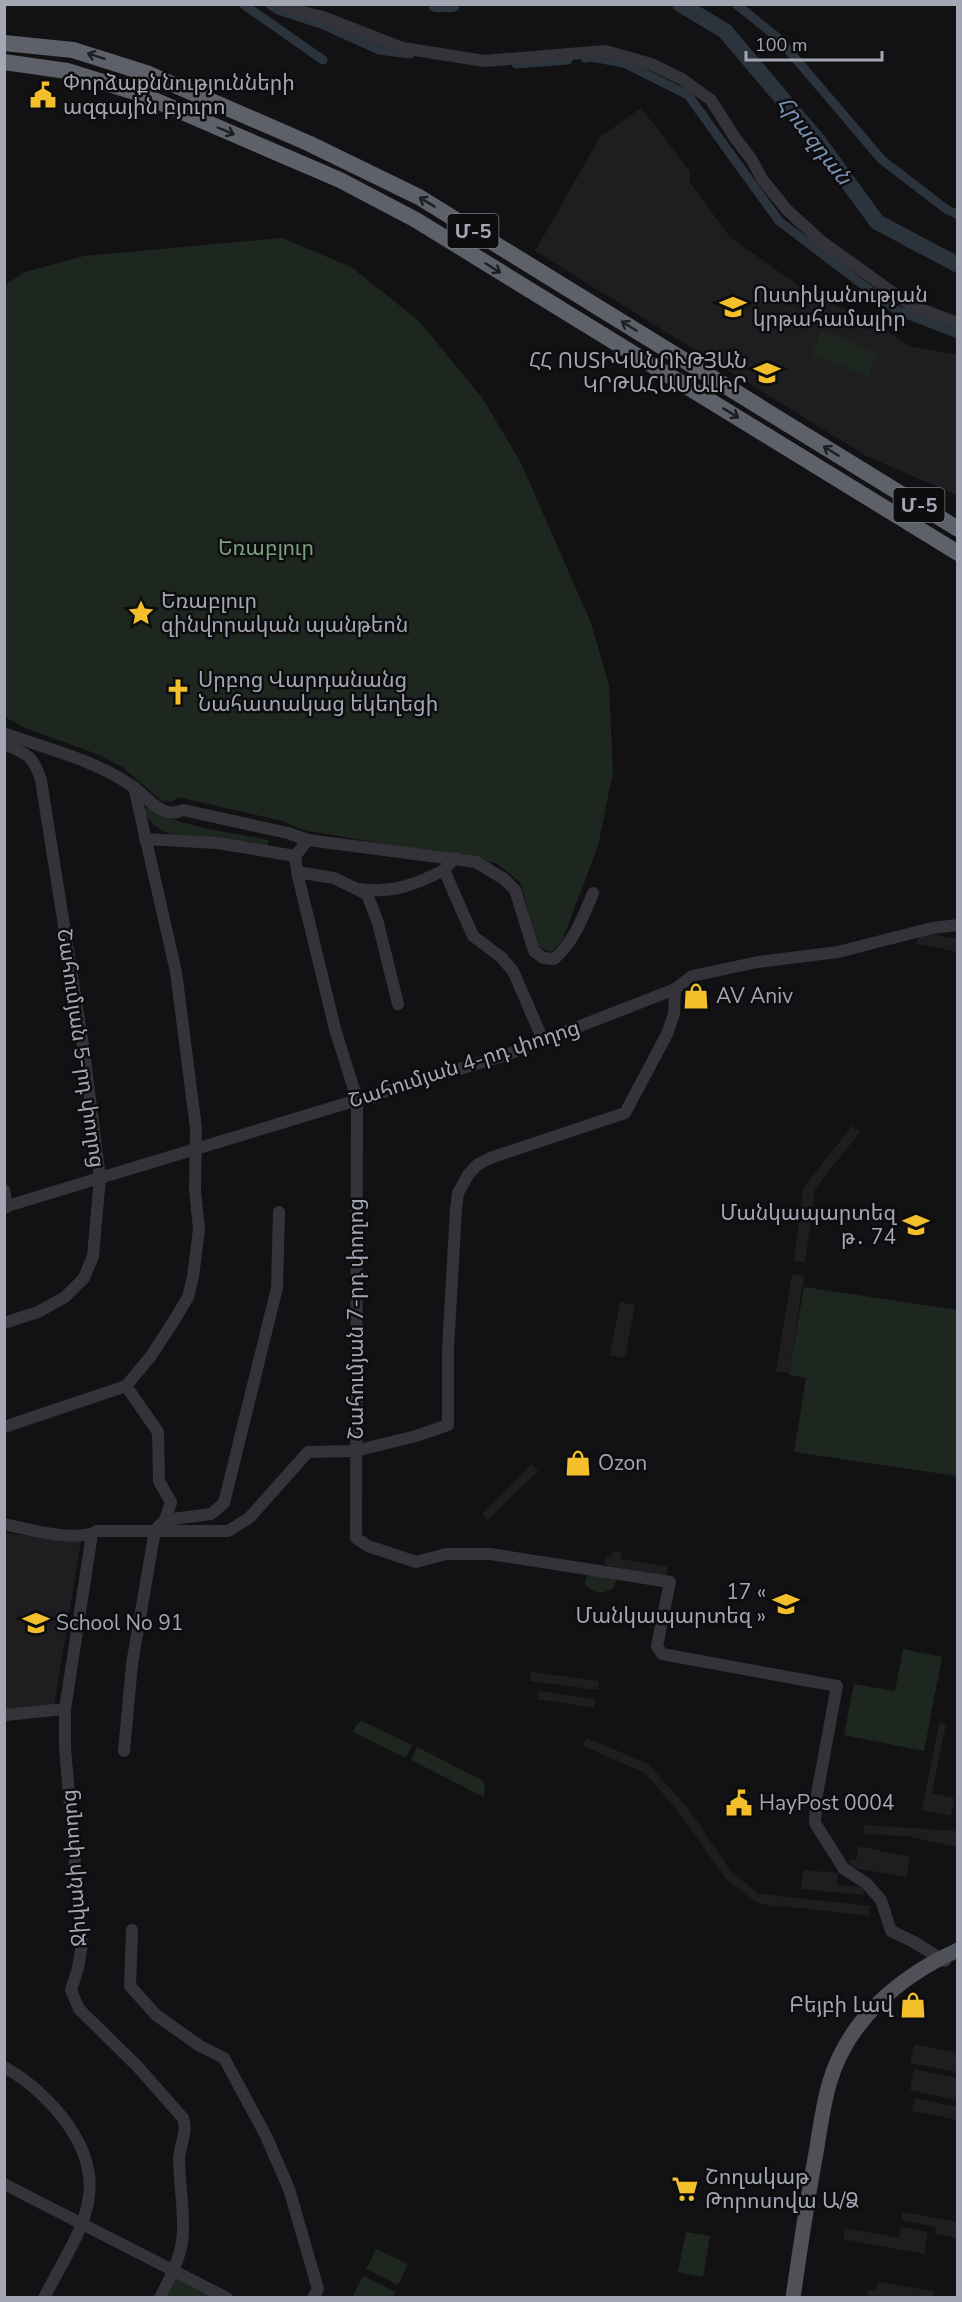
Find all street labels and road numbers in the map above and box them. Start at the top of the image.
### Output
road number: Մ-5 [448,214,498,248]
road number: Մ-5 [894,488,944,522]
street label: Շահումյան 5-րդ փողոց [50,926,112,1170]
street label: Շահումյան 4-րդ փողոց [345,1013,583,1115]
street label: Շահումյան 7-րդ փողոց [342,1198,370,1440]
street label: Ջիվանի փողոց [55,1788,93,1948]

